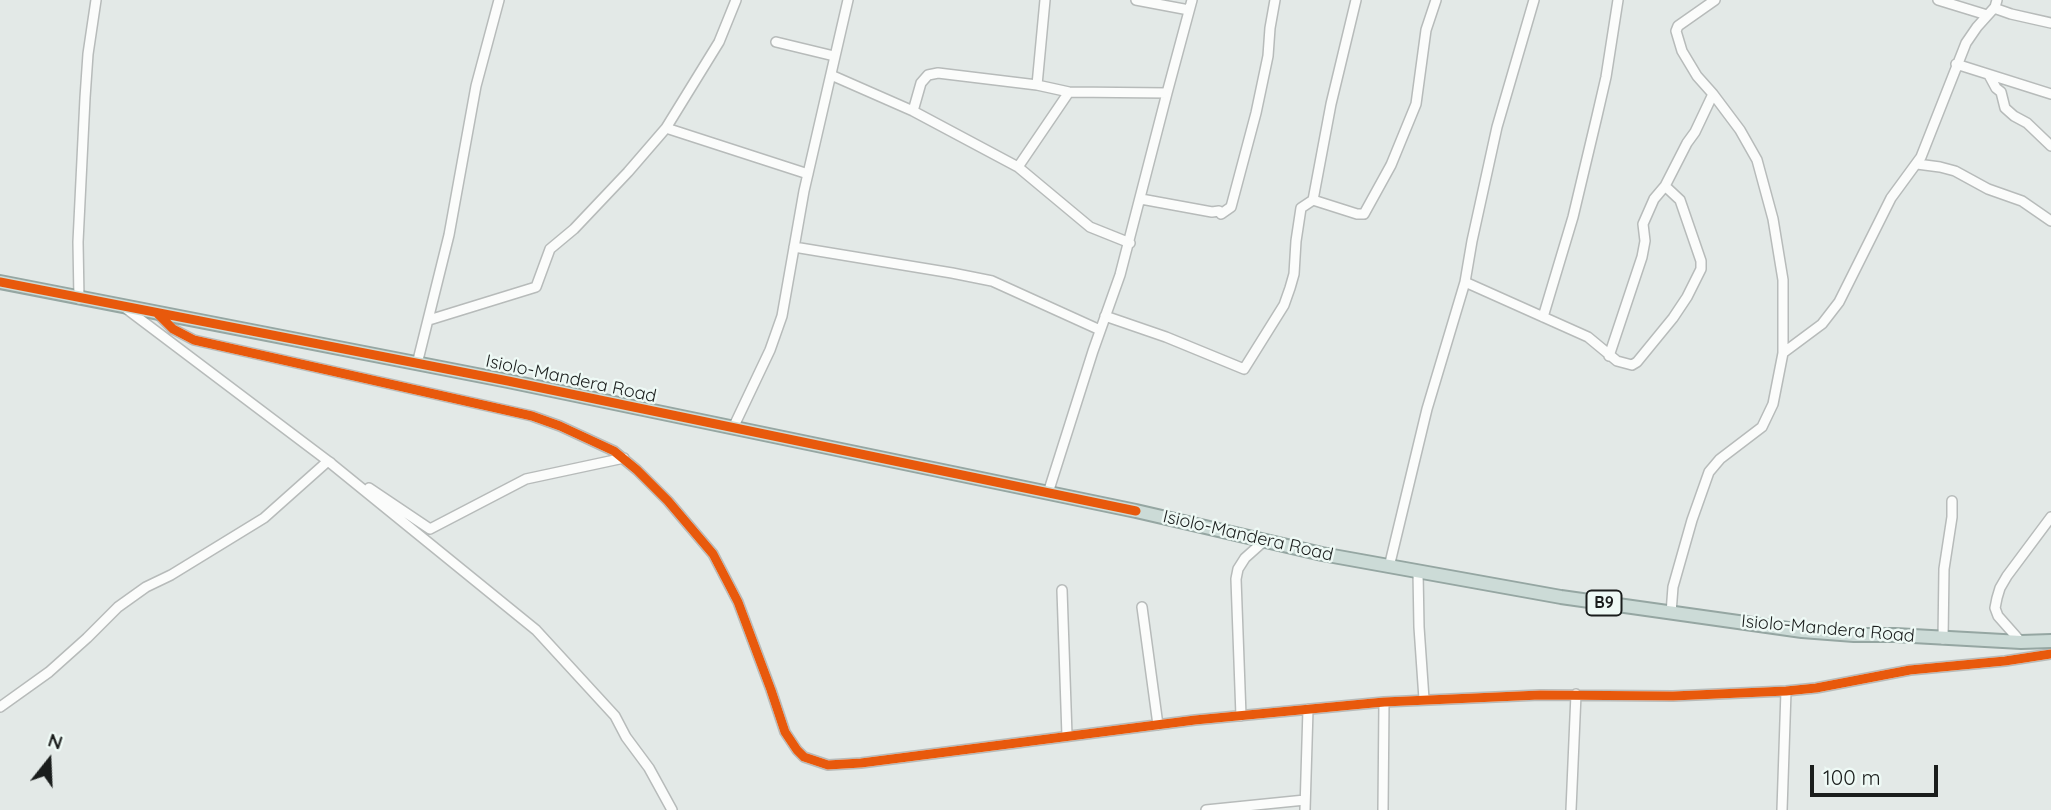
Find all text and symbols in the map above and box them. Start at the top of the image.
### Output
street label: Isiolo-Mandera Road [484,350,658,408]
street label: Isiolo-Mandera Road [1161,506,1335,566]
road number: B9 [1586,590,1622,616]
street label: Isiolo-Mandera Road [1740,611,1916,647]
north arrow [14,726,84,796]
text: N [45,727,66,755]
scale bar [1813,750,1941,794]
text: 100 m [1823,764,1881,790]

